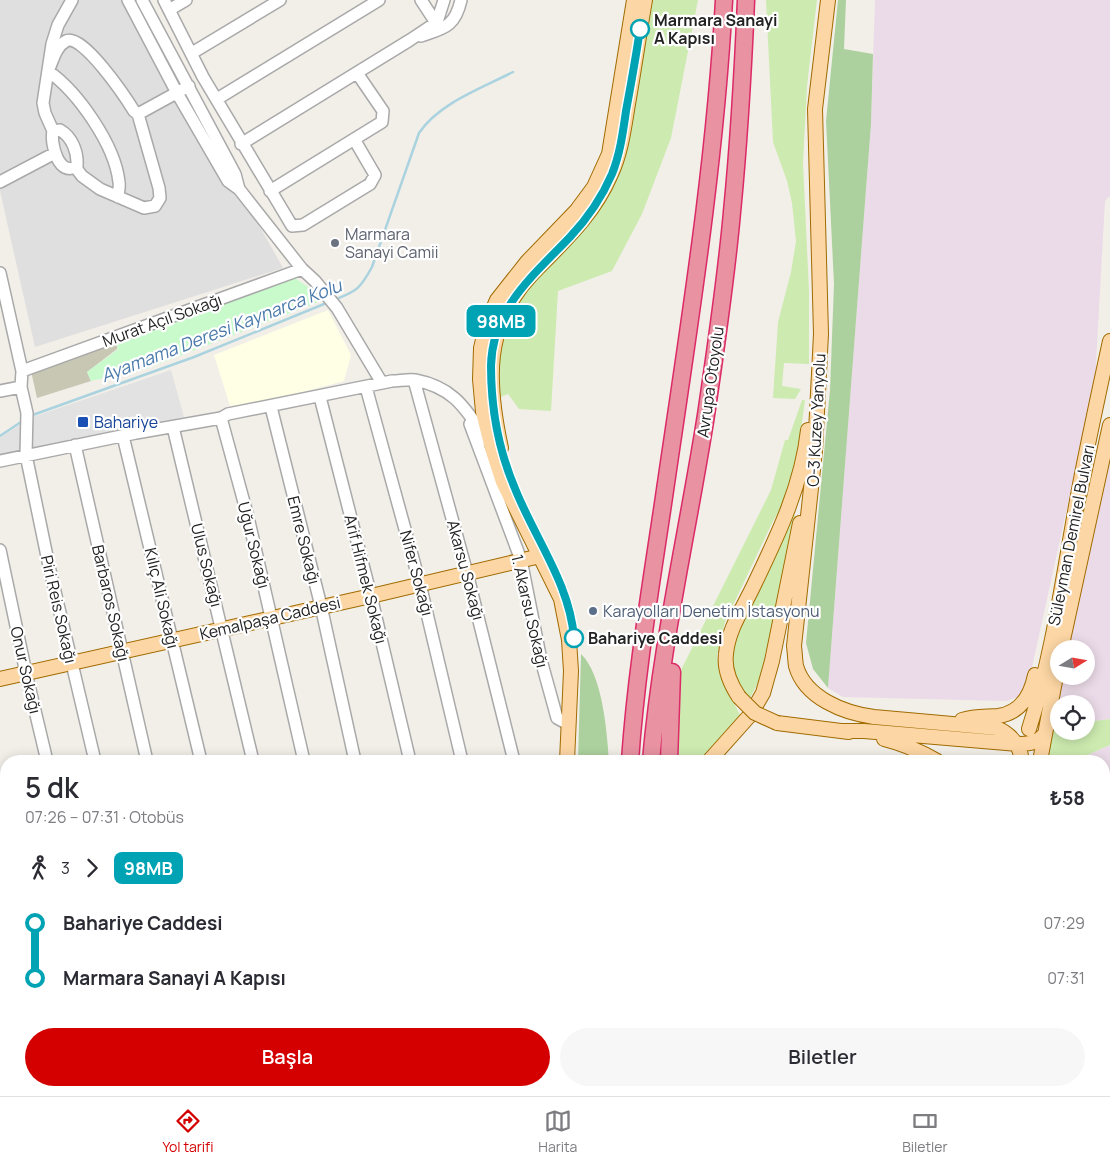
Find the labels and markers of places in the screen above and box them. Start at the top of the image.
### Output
place label: Marmara Sanayi A Kapısı [654,9,777,49]
marker: Marmara Sanayi A Kapısı [630,19,650,39]
place label: Marmara Sanayi Camii [345,223,438,263]
marker: Marmara Sanayi Camii [329,237,341,249]
place label: Bahariye [94,411,158,433]
marker: Bahariye [76,415,90,429]
place label: Karayolları Denetim İstasyonu [603,600,820,622]
marker: Karayolları Denetim İstasyonu [587,605,599,617]
place label: Bahariye Caddesi [588,627,722,649]
marker: Bahariye Caddesi [564,628,584,648]

